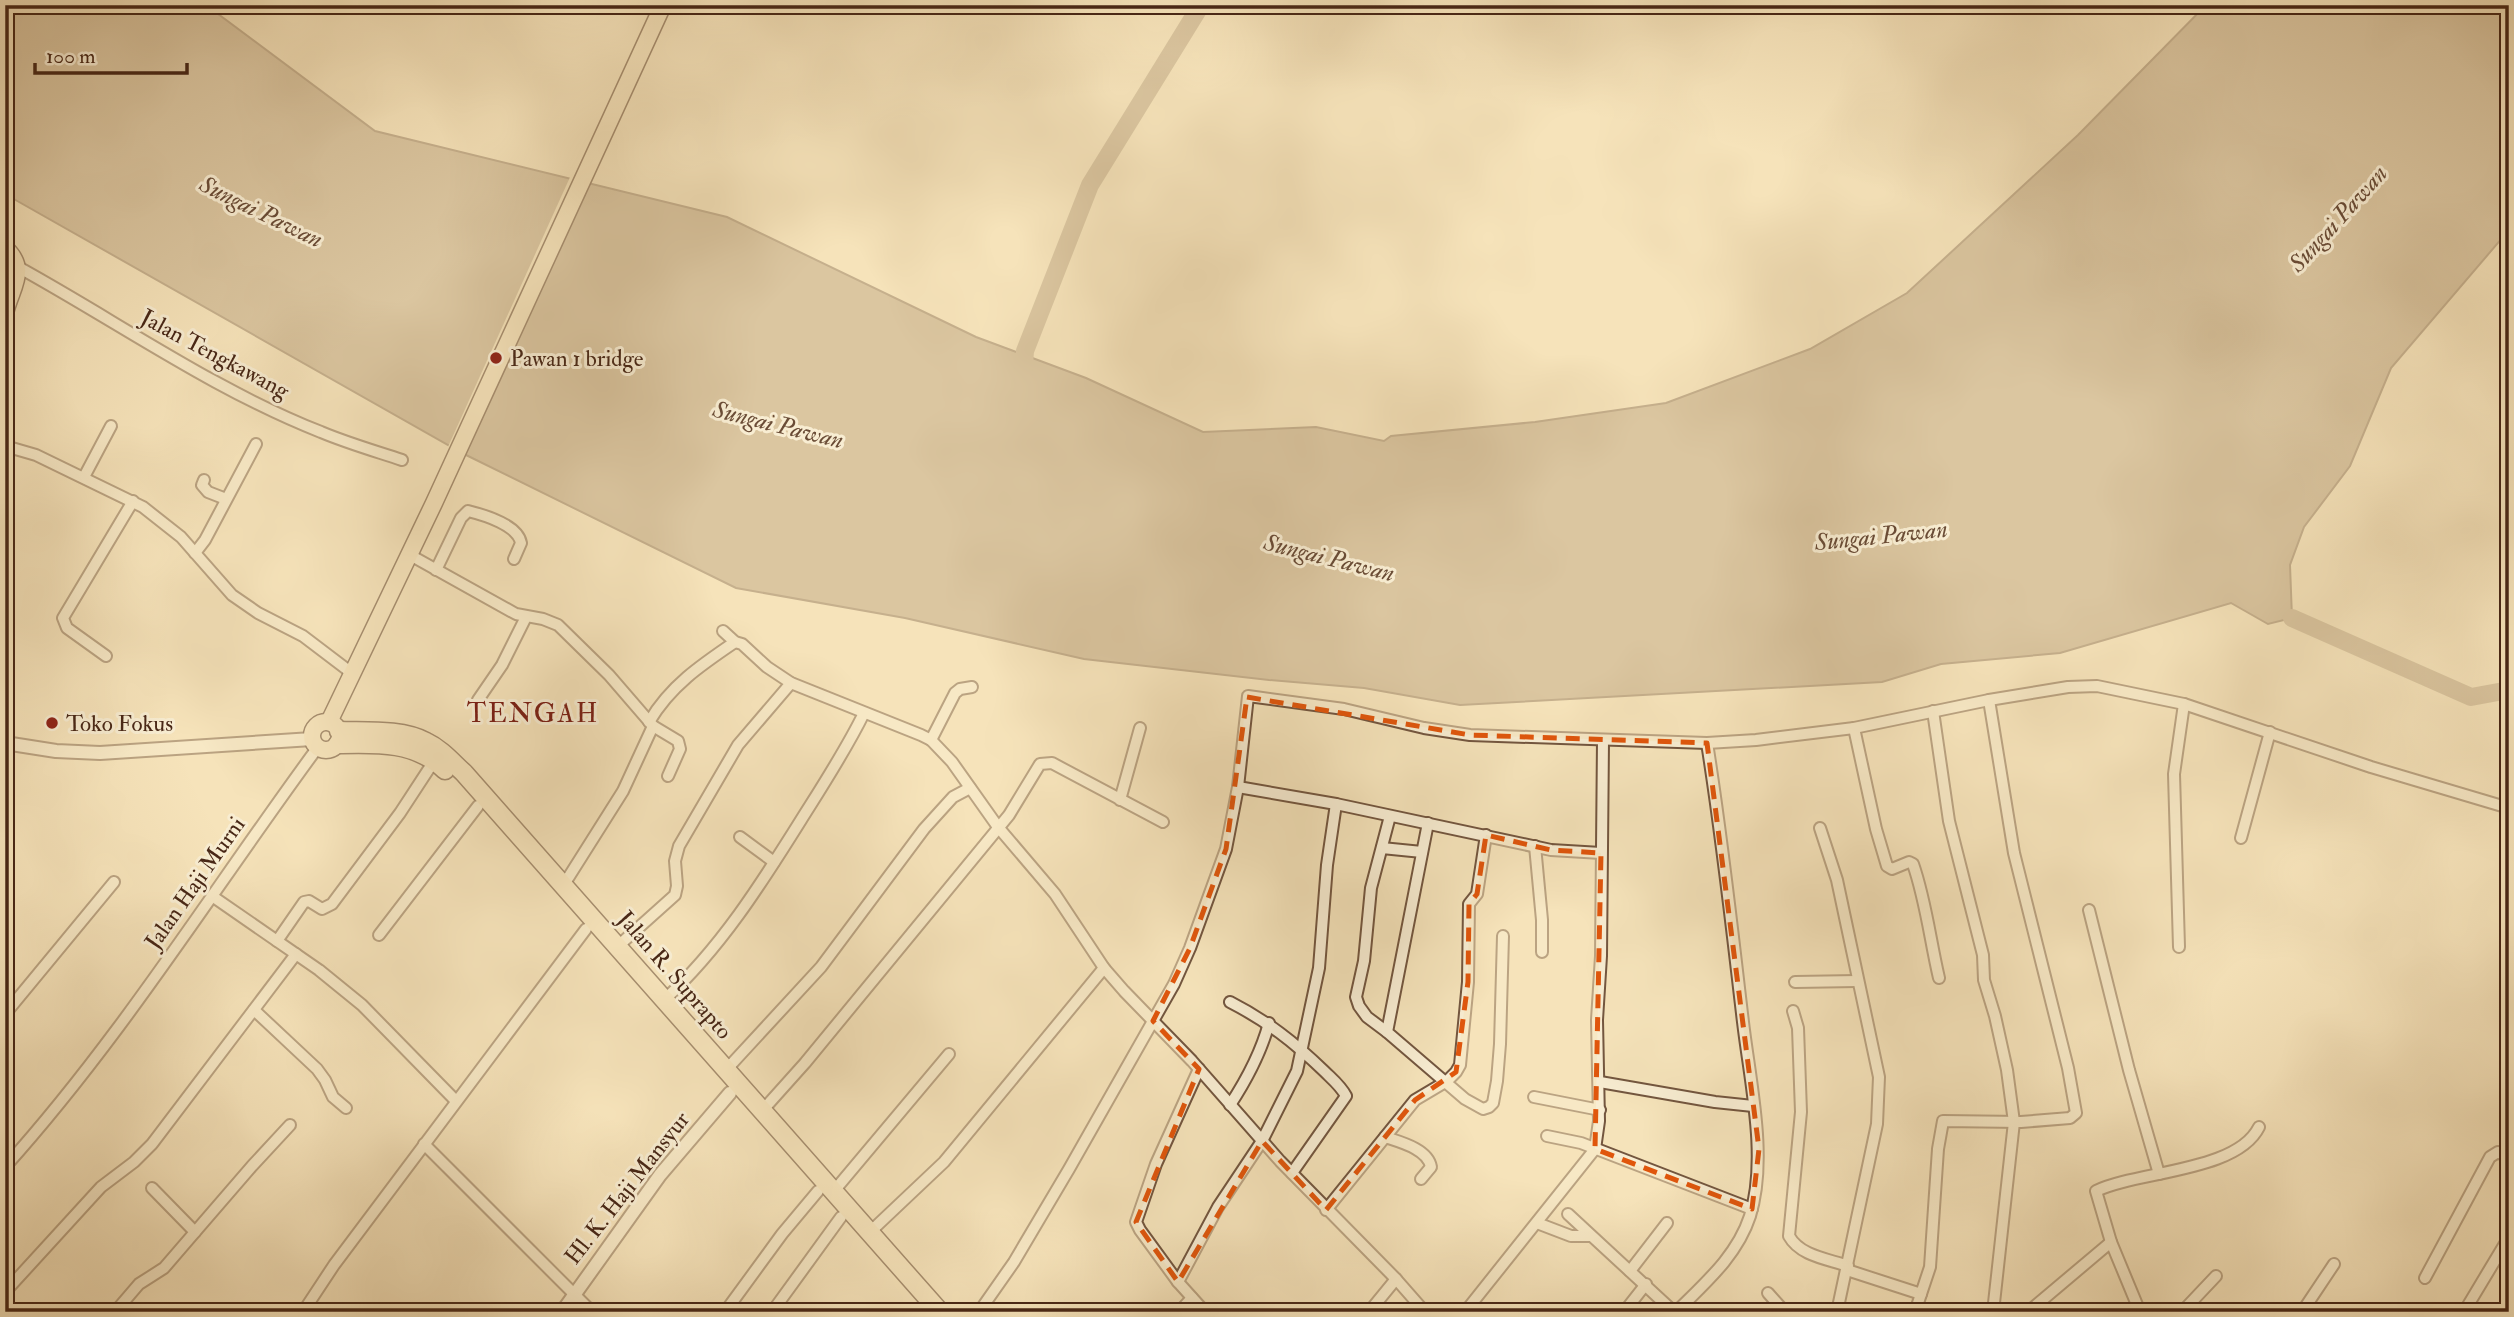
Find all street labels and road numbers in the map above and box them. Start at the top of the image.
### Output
street label: Jalan Tengkawang [135,302,295,406]
street label: Jalan Haji Murni [138,811,251,956]
street label: Jalan R. Suprapto [610,904,739,1046]
street label: Hl. K. Haji Mansyur [558,1105,696,1270]

